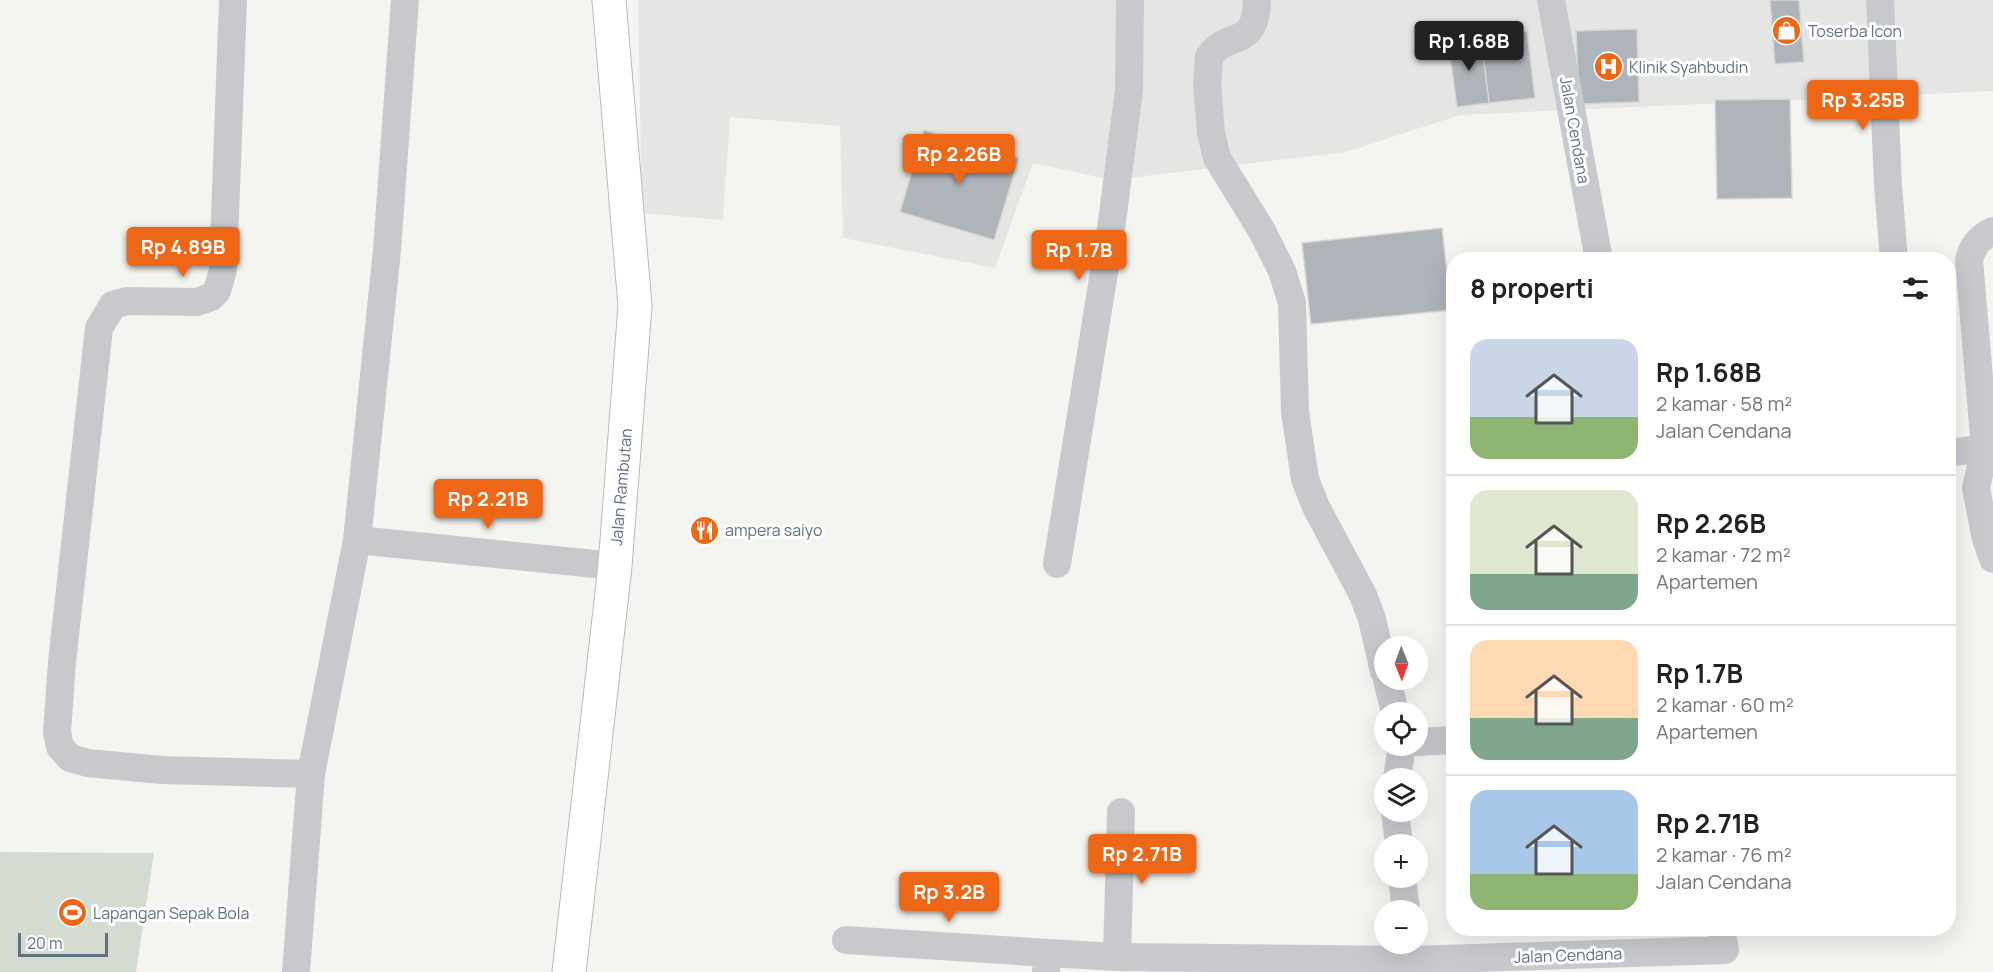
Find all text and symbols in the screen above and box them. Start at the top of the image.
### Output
shop icon: Toserba Icon [1771,15,1803,47]
place label: Toserba Icon [1808,20,1902,42]
pin: Rp 1.68B [1407,21,1531,72]
text: Rp 1.68B [1429,27,1509,54]
hospital icon: Klinik Syahbudin [1592,51,1624,83]
place label: Klinik Syahbudin [1629,56,1748,78]
street label: Jalan Cendana [1555,75,1595,185]
pin: Rp 3.25B [1801,80,1925,131]
text: Rp 3.25B [1821,86,1905,113]
pin: Rp 2.26B [897,134,1021,185]
text: Rp 2.26B [917,140,1001,167]
pin: Rp 4.89B [121,227,245,278]
pin: Rp 1.7B [1024,230,1134,281]
text: Rp 4.89B [141,233,225,260]
text: Rp 1.7B [1046,236,1112,263]
text: 8 properti [1470,270,1594,306]
icon: filters [1899,272,1932,305]
text: Rp 1.68B [1656,354,1761,390]
icon: home [1518,363,1590,435]
text: 2 kamar · 58 m² [1656,390,1792,417]
text: Jalan Cendana [1656,417,1792,444]
street label: Jalan Rambutan [605,427,637,547]
pin: Rp 2.21B [426,479,550,530]
text: Rp 2.21B [448,485,528,512]
text: Rp 2.26B [1656,505,1766,541]
restaurant icon: ampera saiyo [688,514,720,546]
icon: home [1518,514,1590,586]
place label: ampera saiyo [725,519,822,541]
text: 2 kamar · 72 m² [1656,541,1791,568]
text: Apartemen [1656,568,1758,595]
north arrow [1374,636,1428,690]
map controls [1374,636,1428,954]
text: Rp 1.7B [1656,655,1743,691]
icon: home [1518,664,1590,736]
text: 2 kamar · 60 m² [1656,691,1794,718]
button: locate [1374,702,1428,756]
text: Apartemen [1656,718,1758,745]
button: layers [1374,768,1428,822]
text: Rp 2.71B [1656,805,1759,841]
icon: home [1518,814,1590,886]
pin: Rp 2.71B [1080,834,1204,885]
button: + [1374,834,1428,888]
text: Rp 2.71B [1102,840,1182,867]
text: 2 kamar · 76 m² [1656,841,1792,868]
text: Jalan Cendana [1656,868,1792,895]
pin: Rp 3.2B [894,872,1004,923]
text: Rp 3.2B [913,878,985,905]
sports icon: Lapangan Sepak Bola [56,897,88,929]
button: − [1374,900,1428,954]
place label: Lapangan Sepak Bola [93,902,249,924]
scale bar [18,930,108,958]
text: 20 m [27,932,63,954]
street label: Jalan Cendana [1513,942,1623,968]

